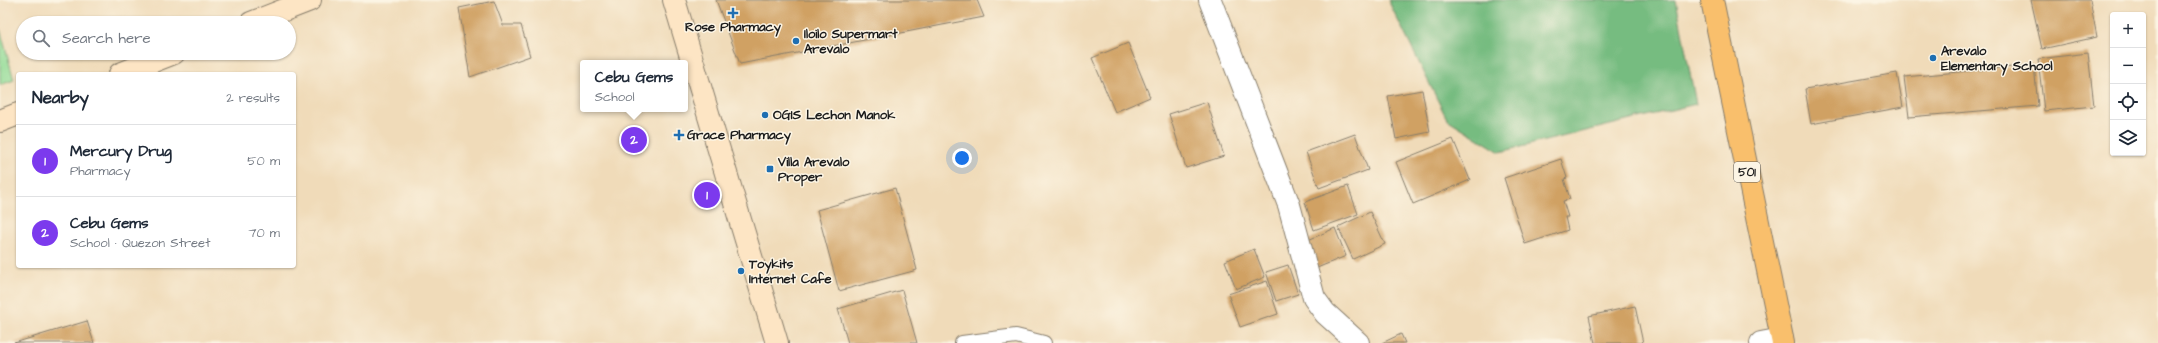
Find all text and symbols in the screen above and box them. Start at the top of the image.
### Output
marker: Rose Pharmacy [728,8,738,18]
map controls [2110,12,2146,156]
button: + [2110,12,2146,48]
search box [16,16,296,60]
place label: Rose Pharmacy [685,18,782,37]
place label: Iloilo Supermart Arevalo [804,25,898,58]
icon: search [30,27,52,49]
text: Search here [62,28,151,49]
marker: Iloilo Supermart Arevalo [791,36,801,46]
place label: Arevalo Elementary School [1941,42,2053,76]
button: − [2110,48,2146,84]
marker: Arevalo Elementary School [1928,53,1938,63]
popup [580,60,688,112]
text: Cebu Gems [595,67,673,88]
button: locate [2110,84,2146,120]
text: Nearby [32,86,89,110]
text: School [595,88,634,106]
text: 2 results [226,89,280,107]
place label: OGIS Lechon Manok [773,106,896,124]
marker: OGIS Lechon Manok [760,110,770,120]
button: layers [2110,120,2146,156]
pin: 2 [621,125,647,155]
place label: Grace Pharmacy [687,126,792,145]
marker: Grace Pharmacy [674,130,684,140]
text: Mercury Drug [70,141,172,162]
your location [952,148,972,168]
text: 1 [44,152,46,170]
text: 50 m [247,152,280,170]
place label: Villa Arevalo Proper [777,153,850,187]
text: Pharmacy [70,162,131,180]
road number: 501 [1734,162,1760,182]
marker: Villa Arevalo Proper [765,164,775,174]
pin: 1 [694,180,720,210]
text: Cebu Gems [70,213,149,234]
text: 2 [41,224,49,242]
text: 70 m [248,224,280,242]
text: School · Quezon Street [70,234,210,252]
place label: Toykits Internet Cafe [748,255,832,288]
marker: Toykits Internet Cafe [736,266,746,276]

